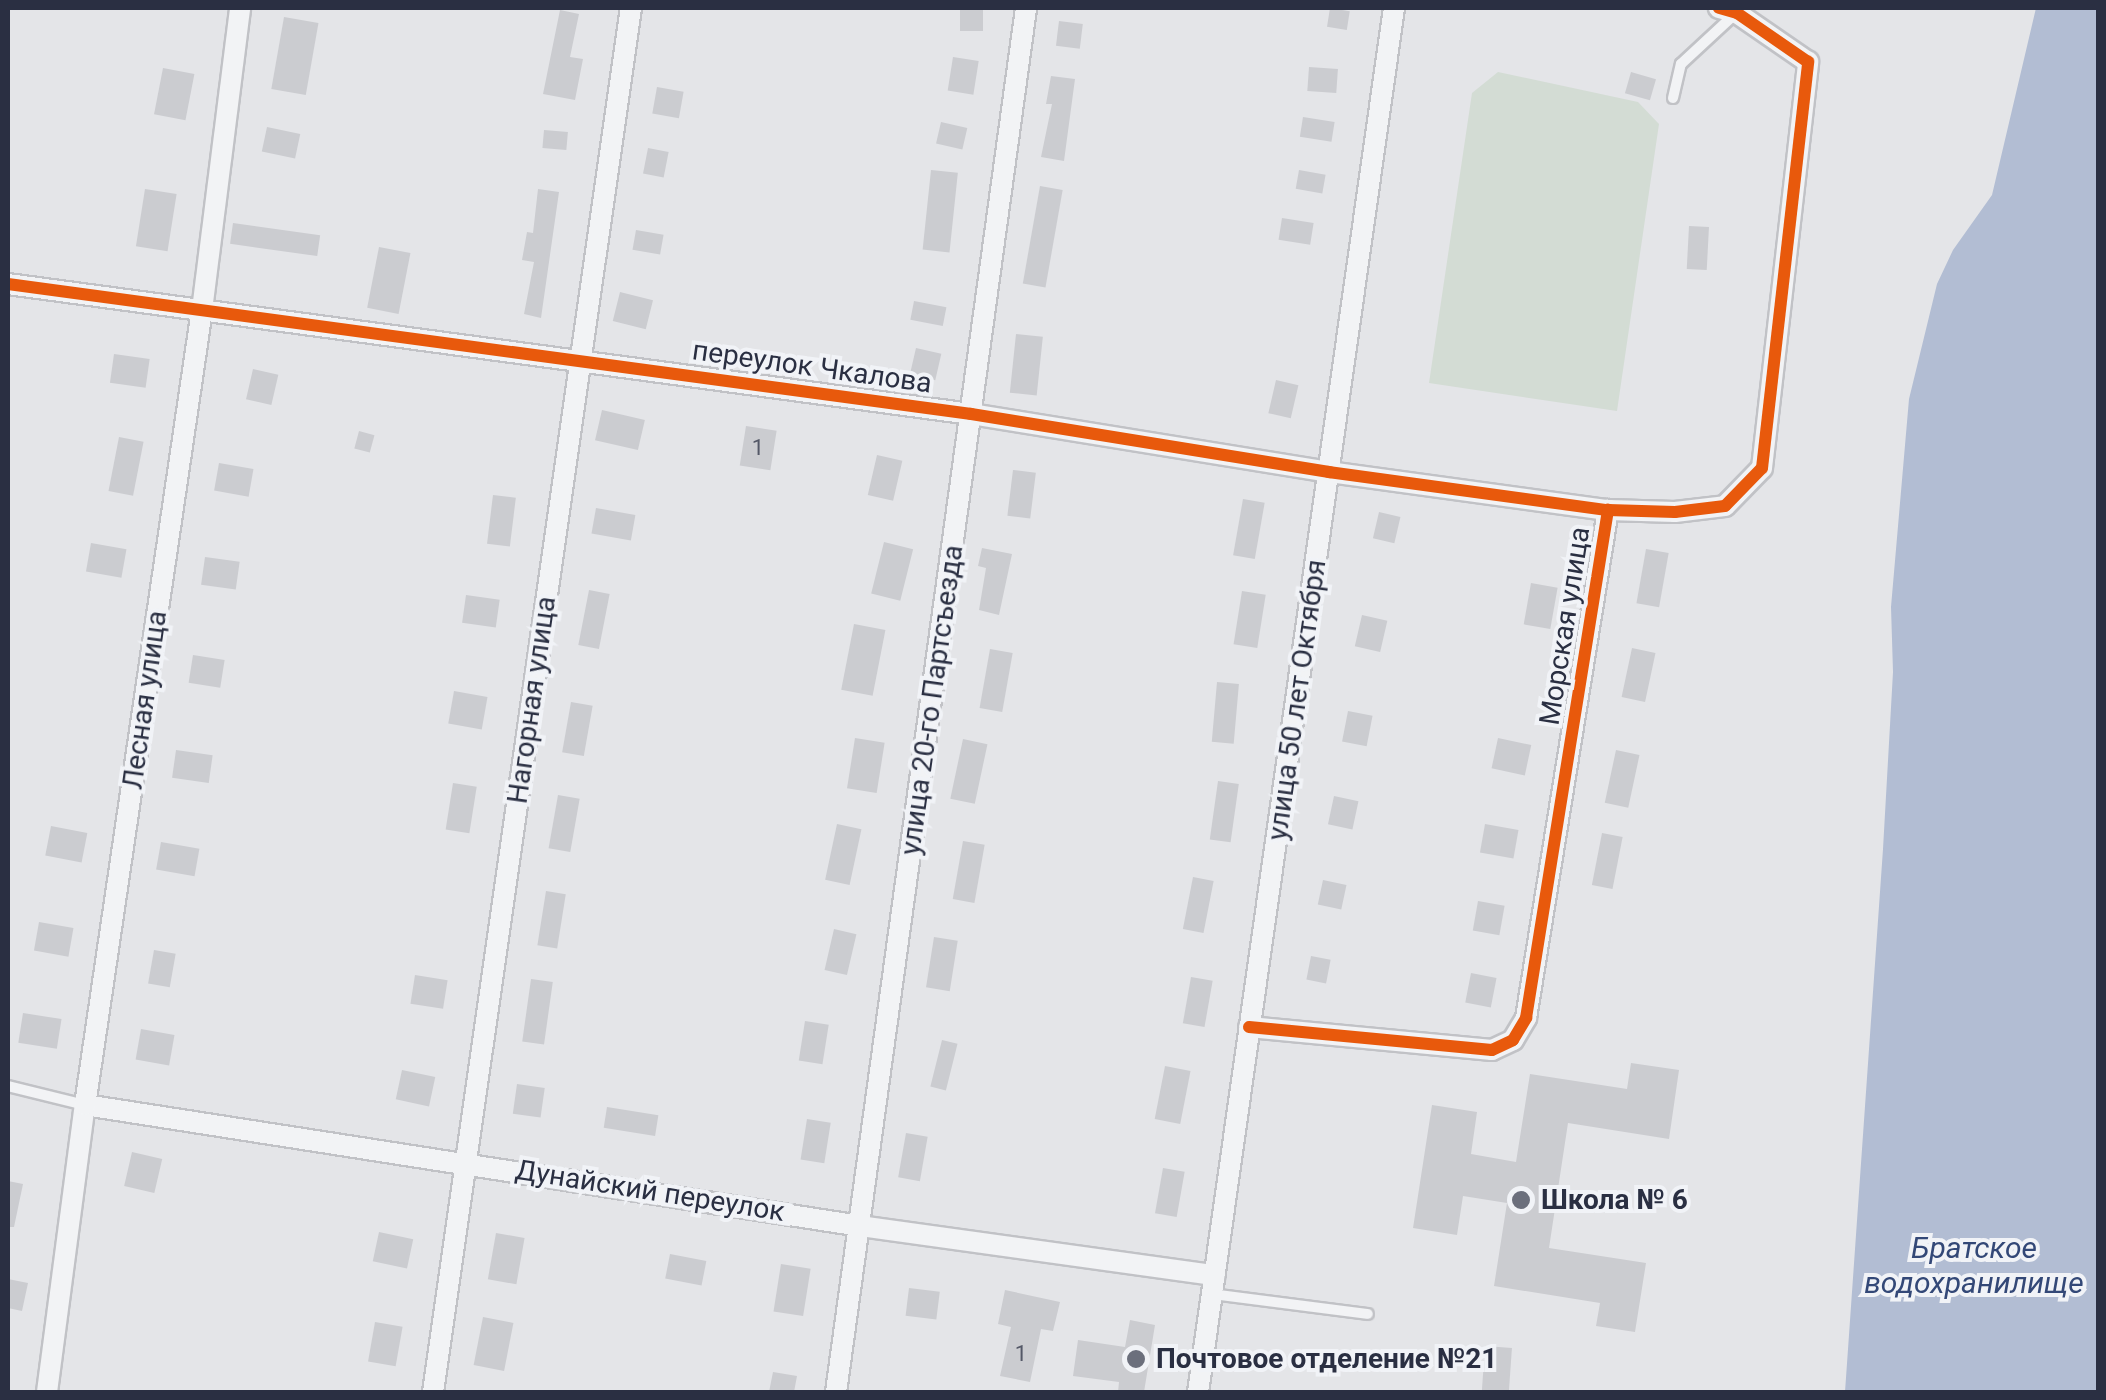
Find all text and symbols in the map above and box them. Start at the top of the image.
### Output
street label: переулок Чкалова [690,334,934,400]
house number: 1 [752,435,764,461]
street label: Морская улица [1533,524,1597,728]
street label: улица 20-го Партсъезда [894,543,970,857]
street label: улица 50 лет Октября [1261,557,1333,843]
street label: Нагорная улица [501,594,563,806]
street label: Лесная улица [116,609,174,791]
street label: Дунайский переулок [513,1153,787,1229]
place label: Школа № 6 [1541,1183,1688,1217]
marker: Школа № 6 [1510,1189,1532,1211]
water label: Братское водохранилище [1864,1230,2084,1300]
house number: 1 [1015,1341,1027,1367]
place label: Почтовое отделение №21 [1156,1342,1497,1376]
marker: Почтовое отделение №21 [1125,1348,1147,1370]

